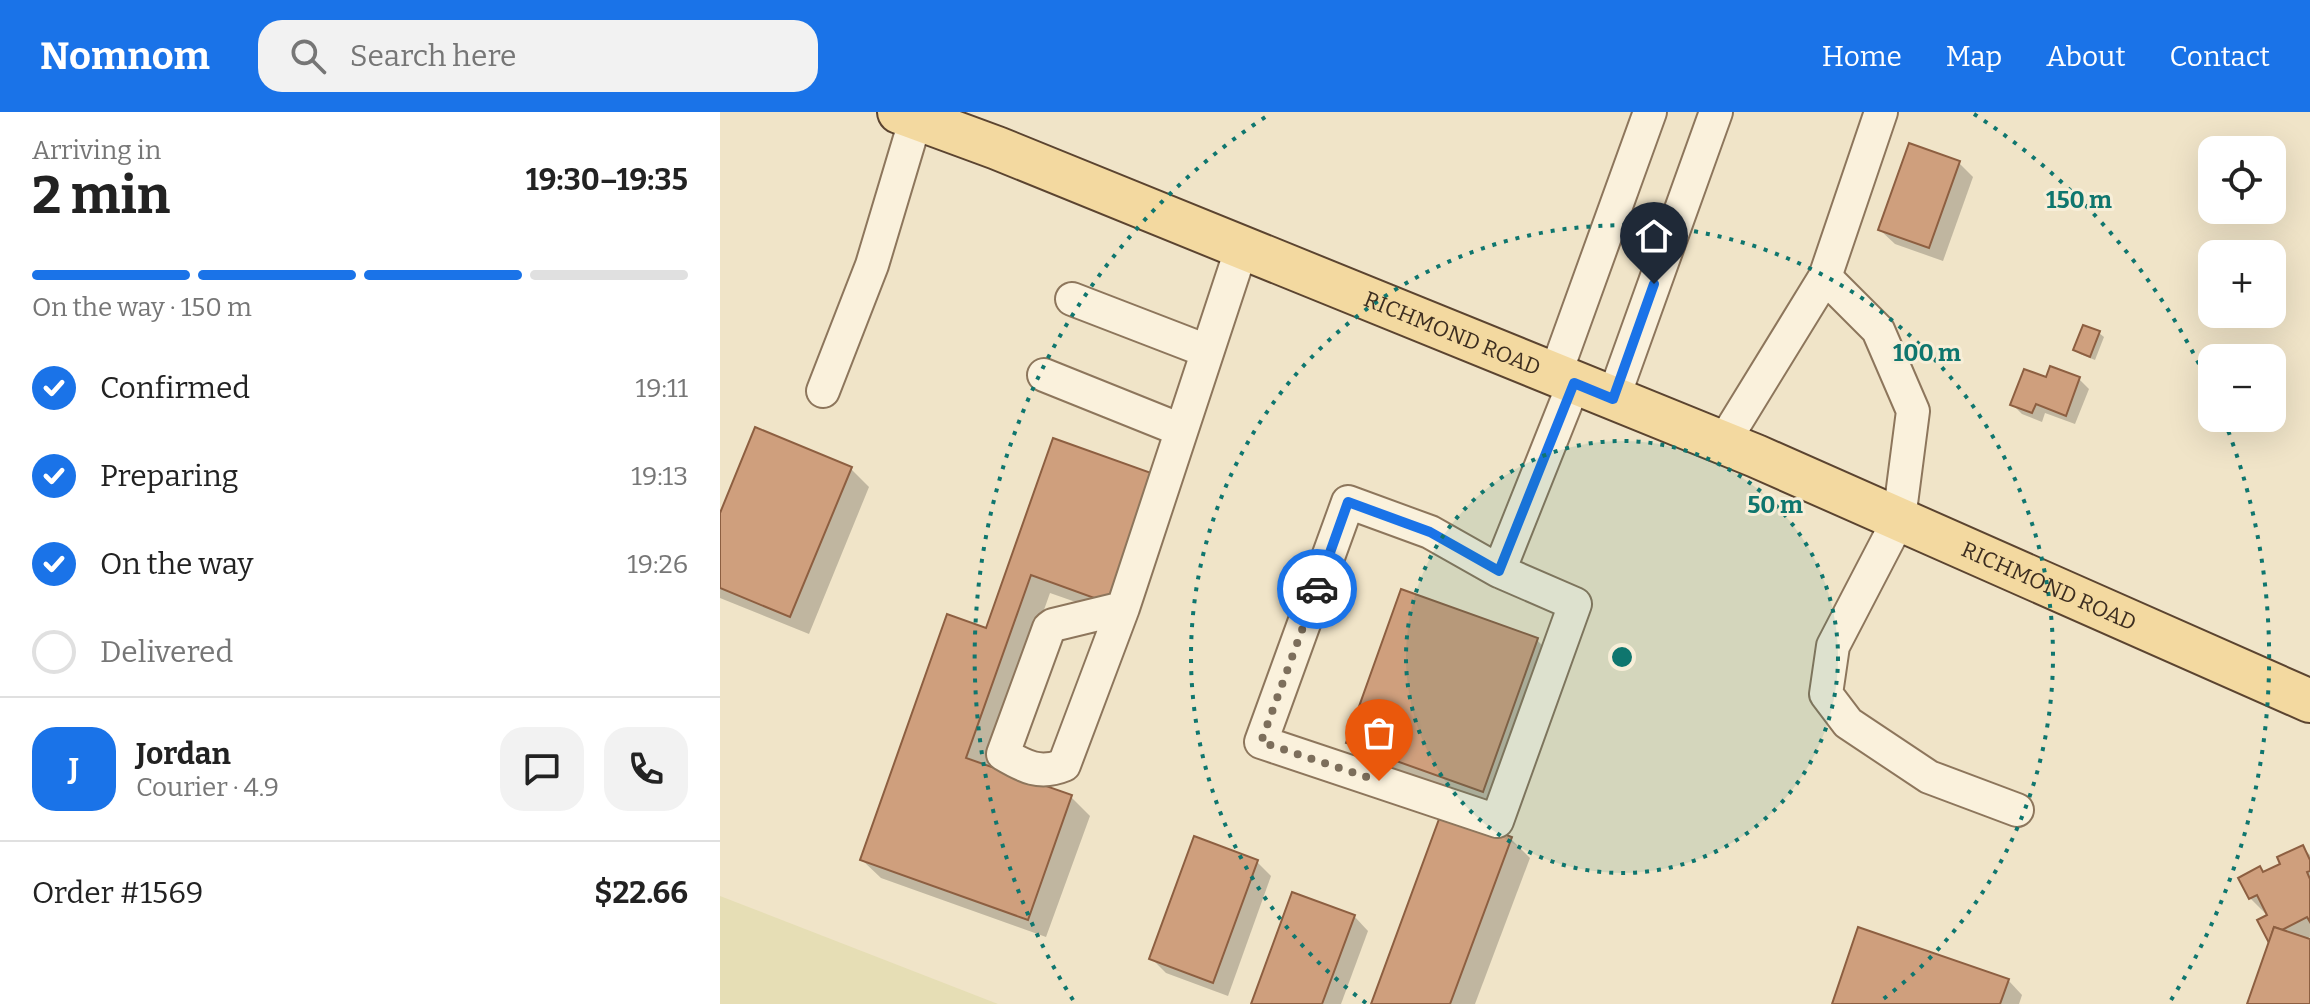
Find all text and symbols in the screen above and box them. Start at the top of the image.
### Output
search box [258,20,818,92]
text: Nomnom [40,33,210,79]
icon: search [286,34,330,78]
text: Search here [350,38,516,74]
text: Home [1822,40,1902,73]
text: Map [1946,40,2002,73]
text: About [2046,40,2126,73]
text: Contact [2170,40,2270,73]
text: Arriving in [32,135,161,166]
map controls [2198,136,2286,432]
button: locate [2198,136,2286,224]
text: 19:30–19:35 [526,162,688,198]
text: 2 min [32,164,170,227]
text: 150 m [2046,186,2112,214]
pin [1620,202,1688,284]
icon: home [1632,214,1676,258]
button: + [2198,240,2286,328]
street label: RICHMOND ROAD [1360,285,1545,381]
text: On the way · 150 m [32,292,252,323]
text: 100 m [1893,339,1961,367]
button: − [2198,344,2286,432]
icon: check [32,366,76,410]
text: Confirmed [100,370,250,406]
text: 19:11 [636,373,688,404]
icon: check [32,454,76,498]
text: Preparing [100,458,238,494]
text: 19:13 [631,461,688,492]
text: 50 m [1747,491,1803,519]
street label: RICHMOND ROAD [1958,535,2141,636]
icon: check [32,542,76,586]
text: On the way [100,546,253,582]
text: 19:26 [627,549,688,580]
courier [1277,549,1357,629]
icon: car [1295,567,1339,611]
text: Delivered [100,634,233,670]
centre of rings [1608,643,1636,671]
pin [1345,699,1413,781]
icon: bag [1357,711,1401,755]
button: chat [500,727,584,811]
button: phone [604,727,688,811]
text: Jordan [136,736,231,772]
text: J [69,751,79,787]
text: Courier · 4.9 [136,772,279,803]
text: Order #1569 [32,875,203,911]
text: $22.66 [594,875,688,911]

